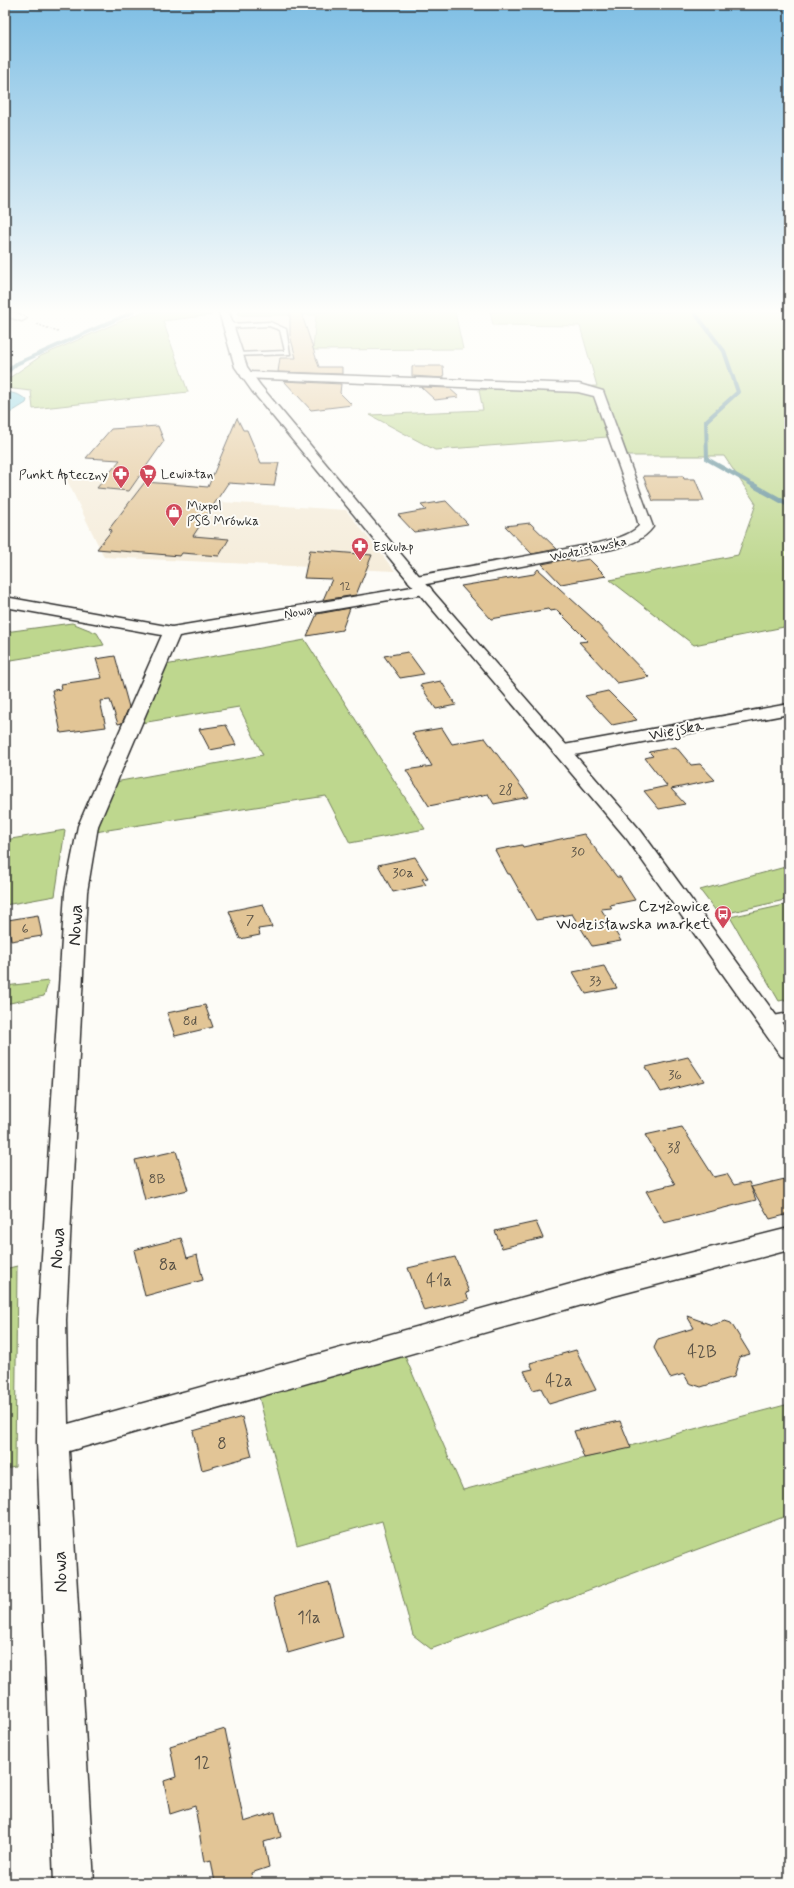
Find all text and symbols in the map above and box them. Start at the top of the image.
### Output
supermarket icon: Lewiatan [138,463,158,488]
pharmacy icon: Punkt Apteczny [111,464,131,489]
place label: Lewiatan [161,466,213,483]
place label: Punkt Apteczny [19,467,108,485]
place label: Mixpol PSB Mrówka [187,498,259,530]
shop icon: Mixpol PSB Mrówka [164,502,184,527]
street label: Wodzisławska [548,533,628,566]
pharmacy icon: Eskulap [350,536,370,561]
place label: Eskulap [373,539,414,556]
house number: 12 [339,579,351,595]
street label: Nowa [283,602,314,623]
street label: Wiejska [647,715,706,746]
house number: 28 [499,781,513,799]
house number: 30 [571,843,585,861]
house number: 30a [392,864,414,882]
place label: Czyżowice Wodzisławska market [556,896,711,935]
street label: Nowa [62,904,89,947]
bus stop icon: Czyżowice Wodzisławska market [713,904,733,929]
house number: 7 [246,911,255,929]
house number: 6 [21,920,29,938]
house number: 33 [589,972,601,990]
house number: 8d [183,1012,197,1030]
house number: 36 [668,1066,682,1084]
house number: 38 [667,1139,681,1157]
house number: 8B [149,1170,166,1188]
street label: Nowa [44,1227,71,1270]
house number: 8a [159,1254,177,1276]
house number: 41a [426,1270,452,1292]
house number: 42B [687,1341,717,1363]
house number: 42a [545,1370,573,1392]
house number: 8 [217,1433,227,1455]
street label: Nowa [47,1550,74,1593]
house number: 11a [297,1607,321,1629]
house number: 12 [194,1752,210,1774]

